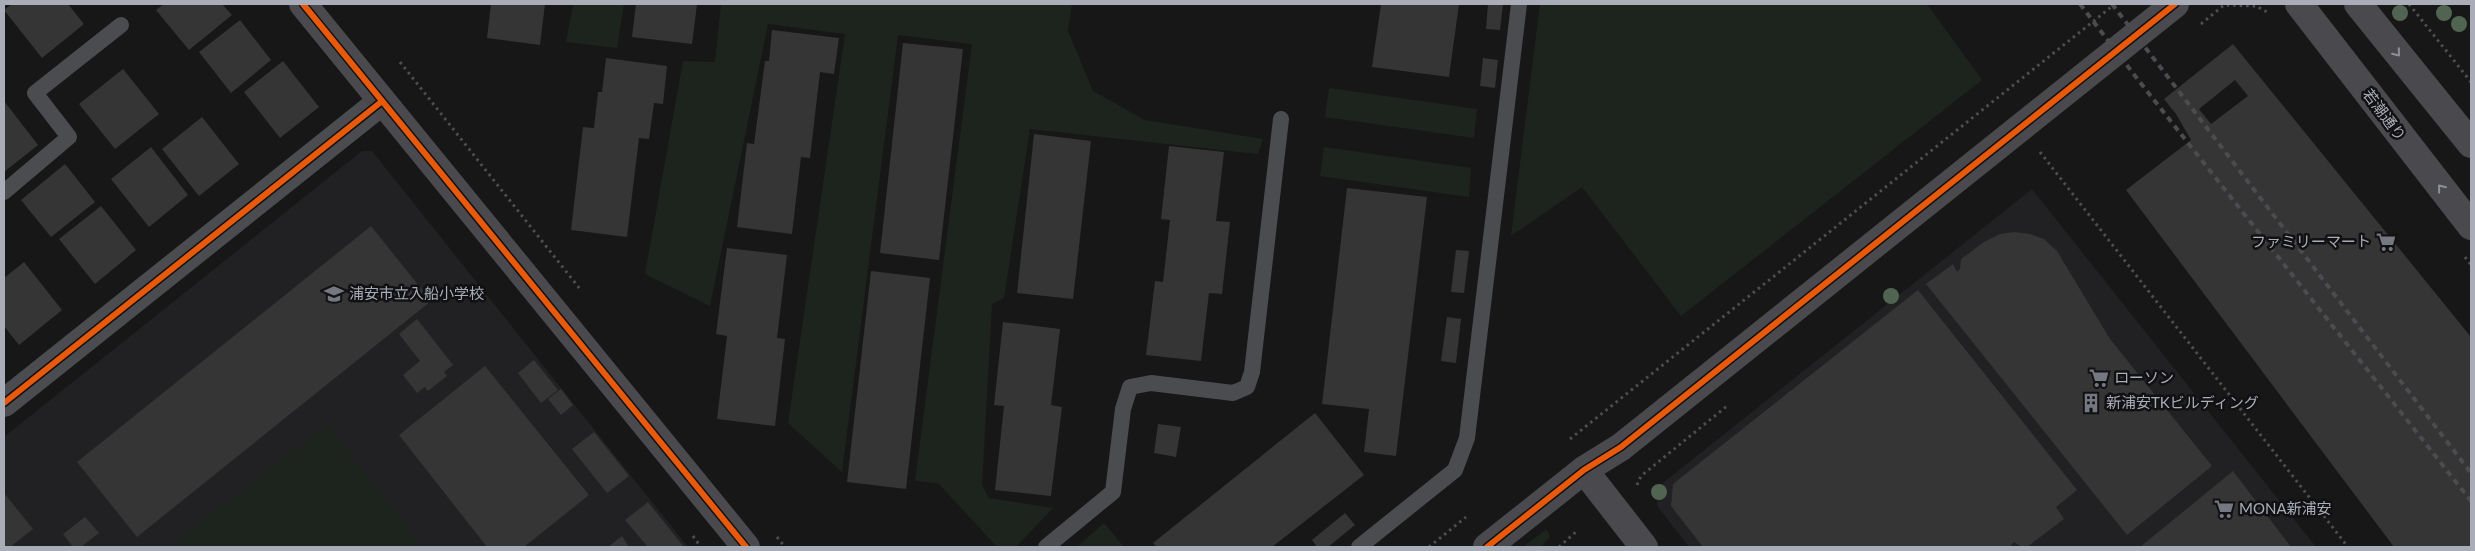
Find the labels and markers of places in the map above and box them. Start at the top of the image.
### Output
supermarket icon: ファミリーマート [2375,231,2397,253]
place label: ファミリーマート [2251,232,2371,250]
school or university icon: 浦安市立入船小学校 [323,283,345,305]
place label: 浦安市立入船小学校 [349,284,484,302]
supermarket icon: ローソン [2088,367,2110,389]
place label: ローソン [2114,368,2174,386]
building icon: 新浦安TKビルディング [2080,392,2102,414]
place label: 新浦安TKビルディング [2106,393,2259,411]
supermarket icon: MONA新浦安 [2213,498,2235,520]
place label: MONA新浦安 [2239,499,2332,517]

